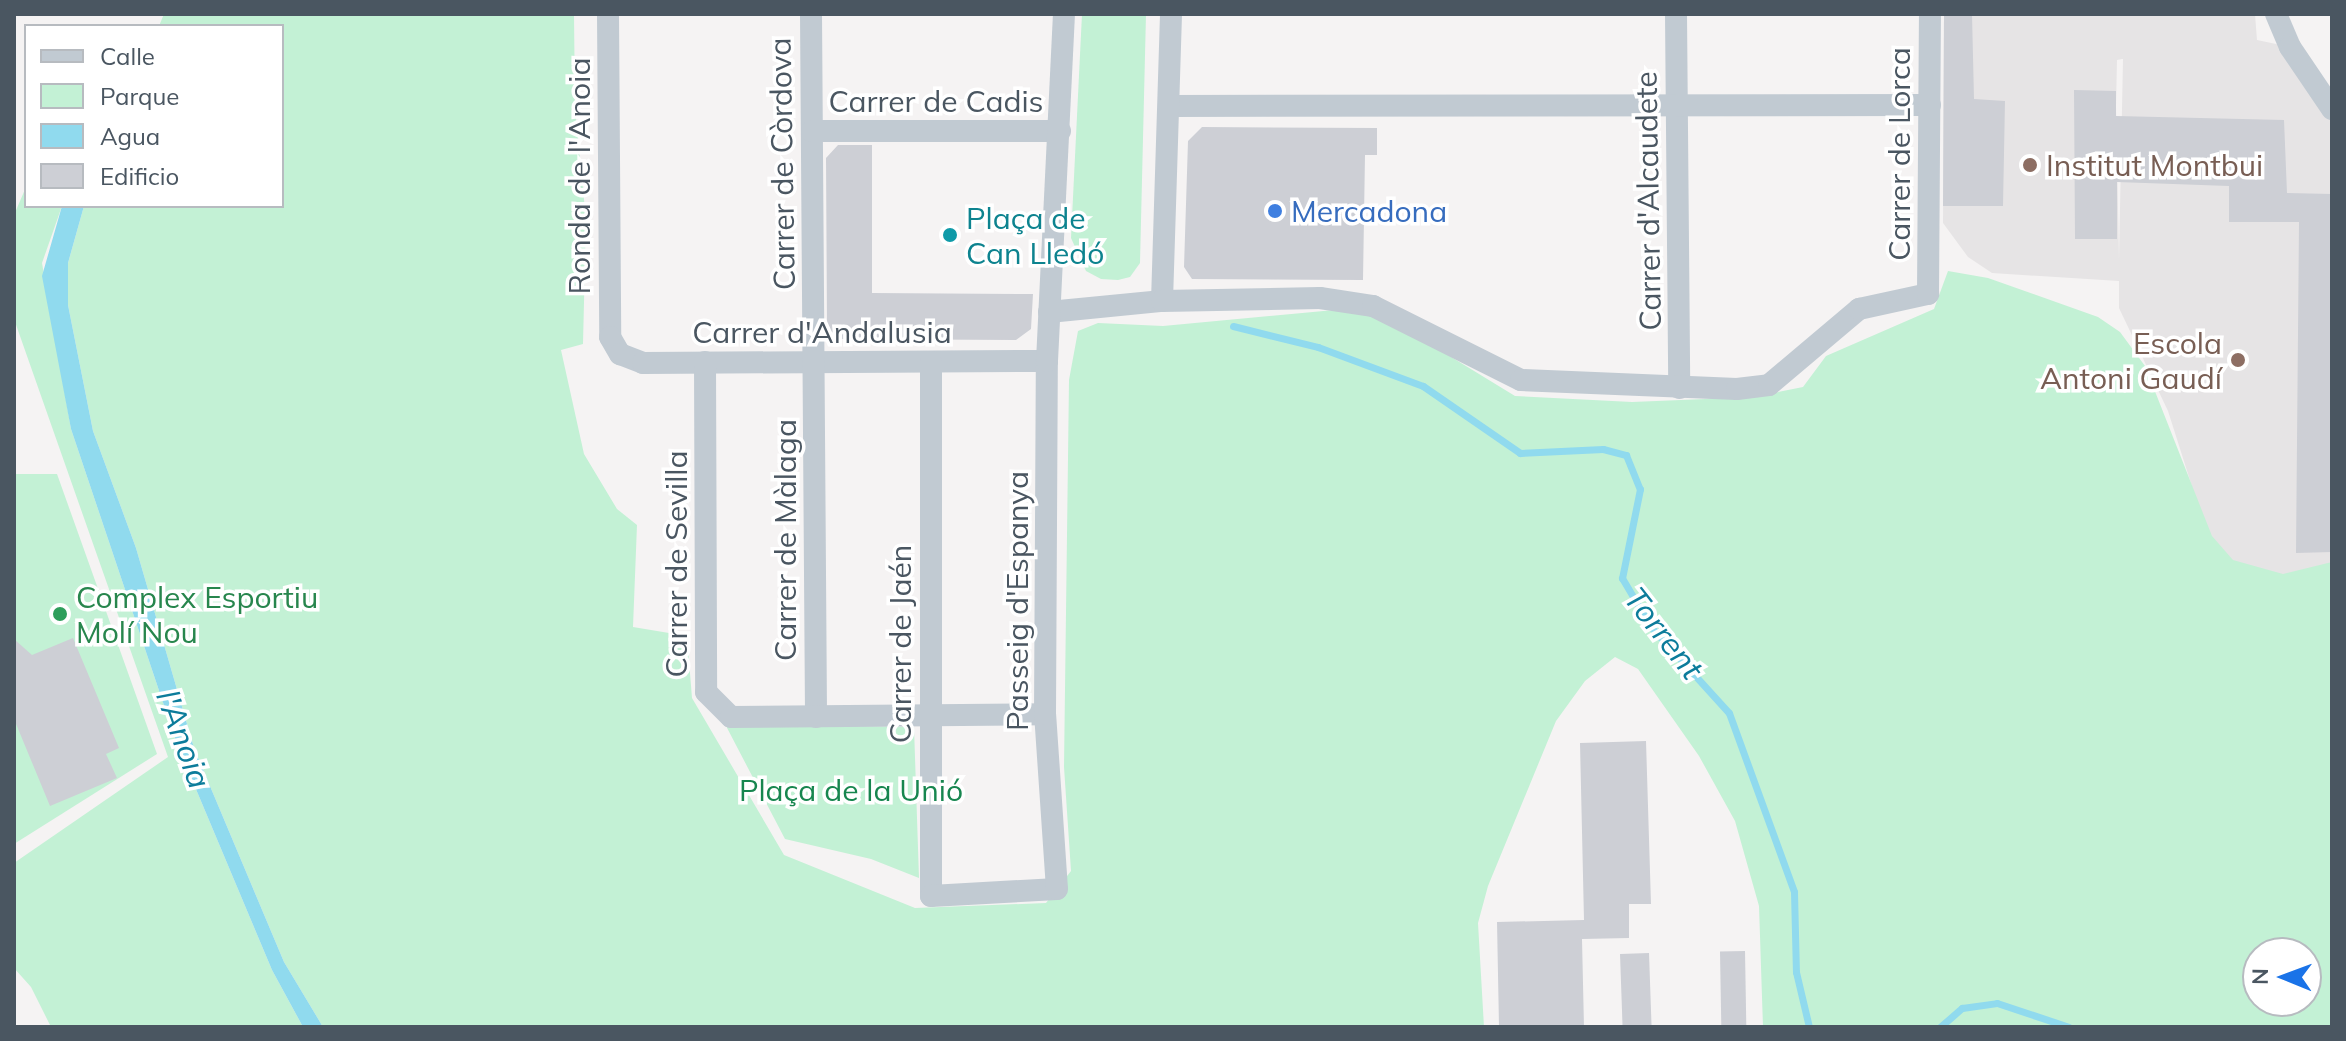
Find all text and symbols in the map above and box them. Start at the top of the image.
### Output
legend [24,24,284,208]
street label: Carrer de Còrdova [762,37,802,291]
text: Calle [100,41,155,71]
street label: Carrer de Lorca [1881,47,1917,261]
street label: Ronda de l'Anoia [561,58,597,294]
street label: Carrer d'Alcaudete [1628,71,1668,331]
text: Parque [100,81,179,111]
street label: Carrer de Cadis [829,83,1043,119]
text: Agua [100,121,160,151]
place label: Institut Montbui [2046,147,2263,183]
marker: Institut Montbui [2021,156,2039,174]
text: Edificio [100,161,179,191]
place label: Mercadona [1291,193,1447,229]
place label: Plaça de Can Lledó [966,200,1104,270]
marker: Mercadona [1266,202,1284,220]
marker: Plaça de Can Lledó [941,226,959,244]
street label: Carrer d'Andalusia [692,314,952,350]
place label: Escola Antoni Gaudí [2040,325,2222,396]
marker: Escola Antoni Gaudí [2229,351,2247,369]
street label: Carrer de Màlaga [767,419,803,661]
street label: Carrer de Sevilla [658,451,694,677]
street label: Passeig d'Espanya [999,471,1035,731]
street label: Carrer de Jaén [882,545,918,743]
place label: Complex Esportiu Molí Nou [76,579,318,650]
water label: Torrent [1616,580,1712,686]
marker: Complex Esportiu Molí Nou [51,605,69,623]
water label: l'Anoia [149,684,219,794]
park label: Plaça de la Unió [739,772,963,808]
north arrow [2242,937,2322,1017]
text: N [2246,968,2274,985]

